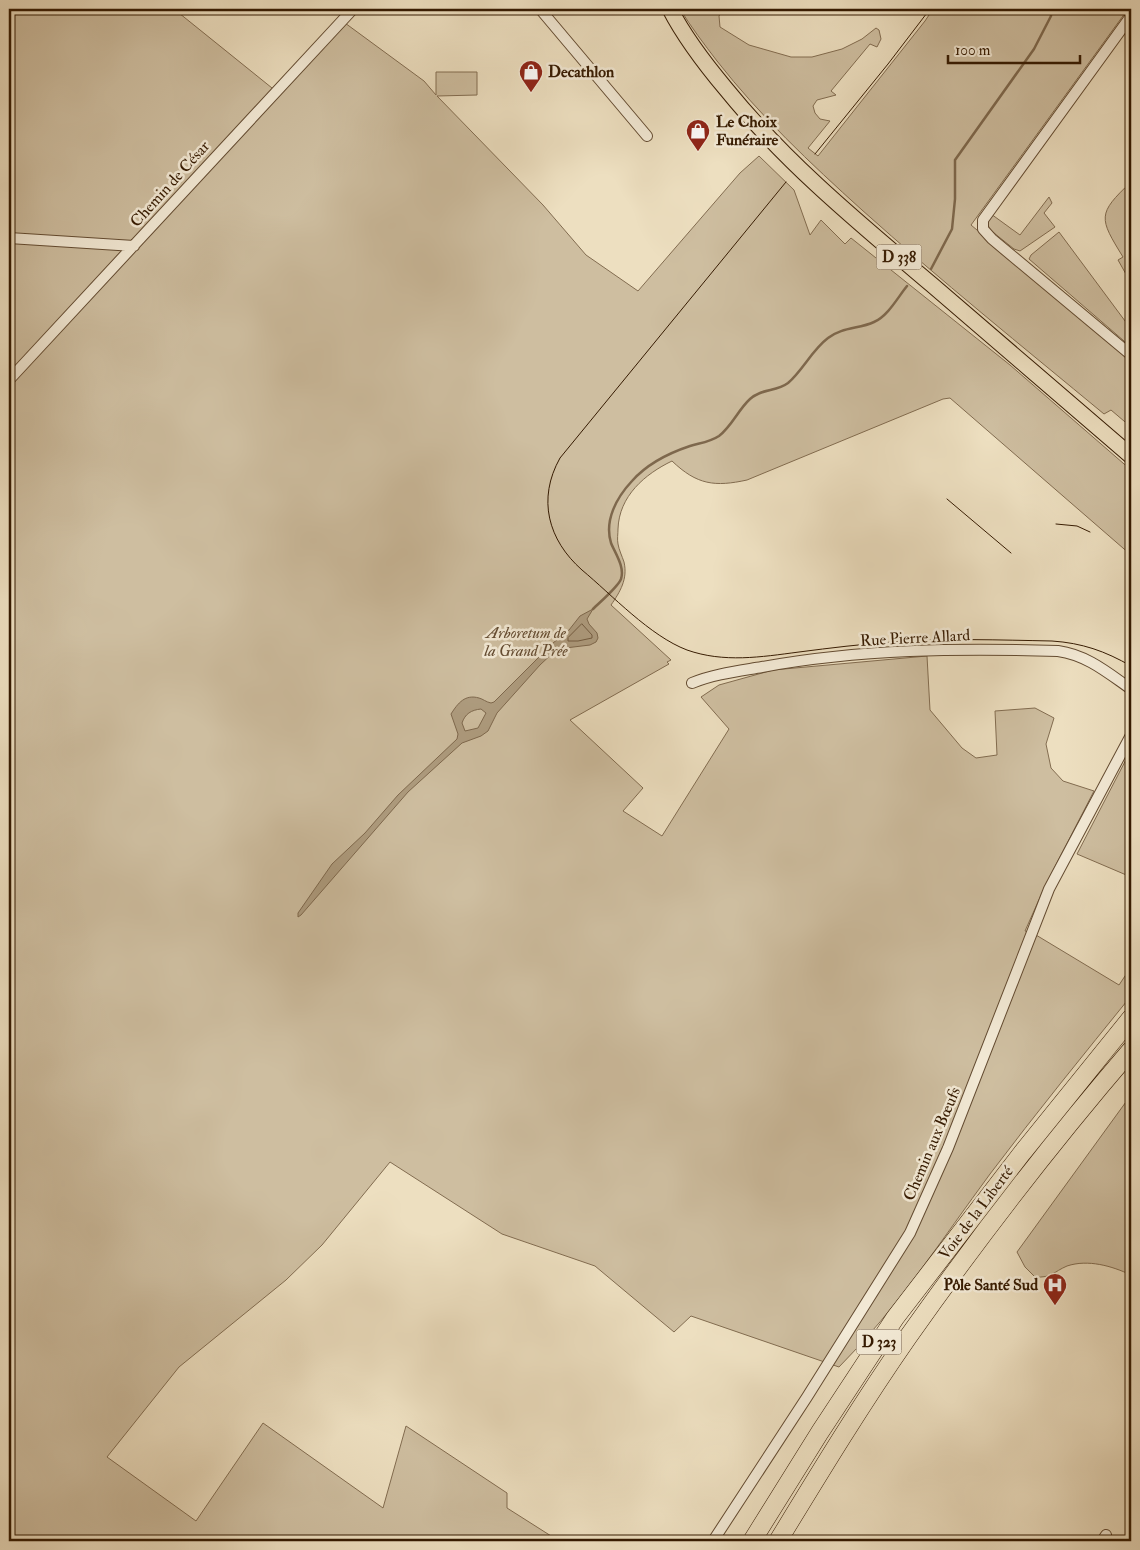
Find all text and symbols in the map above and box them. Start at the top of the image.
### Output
scale bar [948,32,1080,64]
text: 100 m [955,41,991,60]
shop icon: Decathlon [518,59,544,93]
place label: Decathlon [548,62,615,82]
place label: Le Choix Funéraire [716,112,779,150]
shop icon: Le Choix Funéraire [685,118,711,152]
street label: Chemin de César [126,137,214,231]
road number: D 338 [876,244,922,270]
park label: Arboretum de la Grand Prée [483,623,568,661]
street label: Rue Pierre Allard [859,625,971,651]
street label: Chemin aux Bœufs [899,1084,965,1204]
street label: Voie de la Liberté [934,1162,1018,1264]
hospital icon: Pôle Santé Sud [1042,1272,1068,1306]
place label: Pôle Santé Sud [944,1275,1038,1295]
road number: D 323 [856,1330,902,1354]

